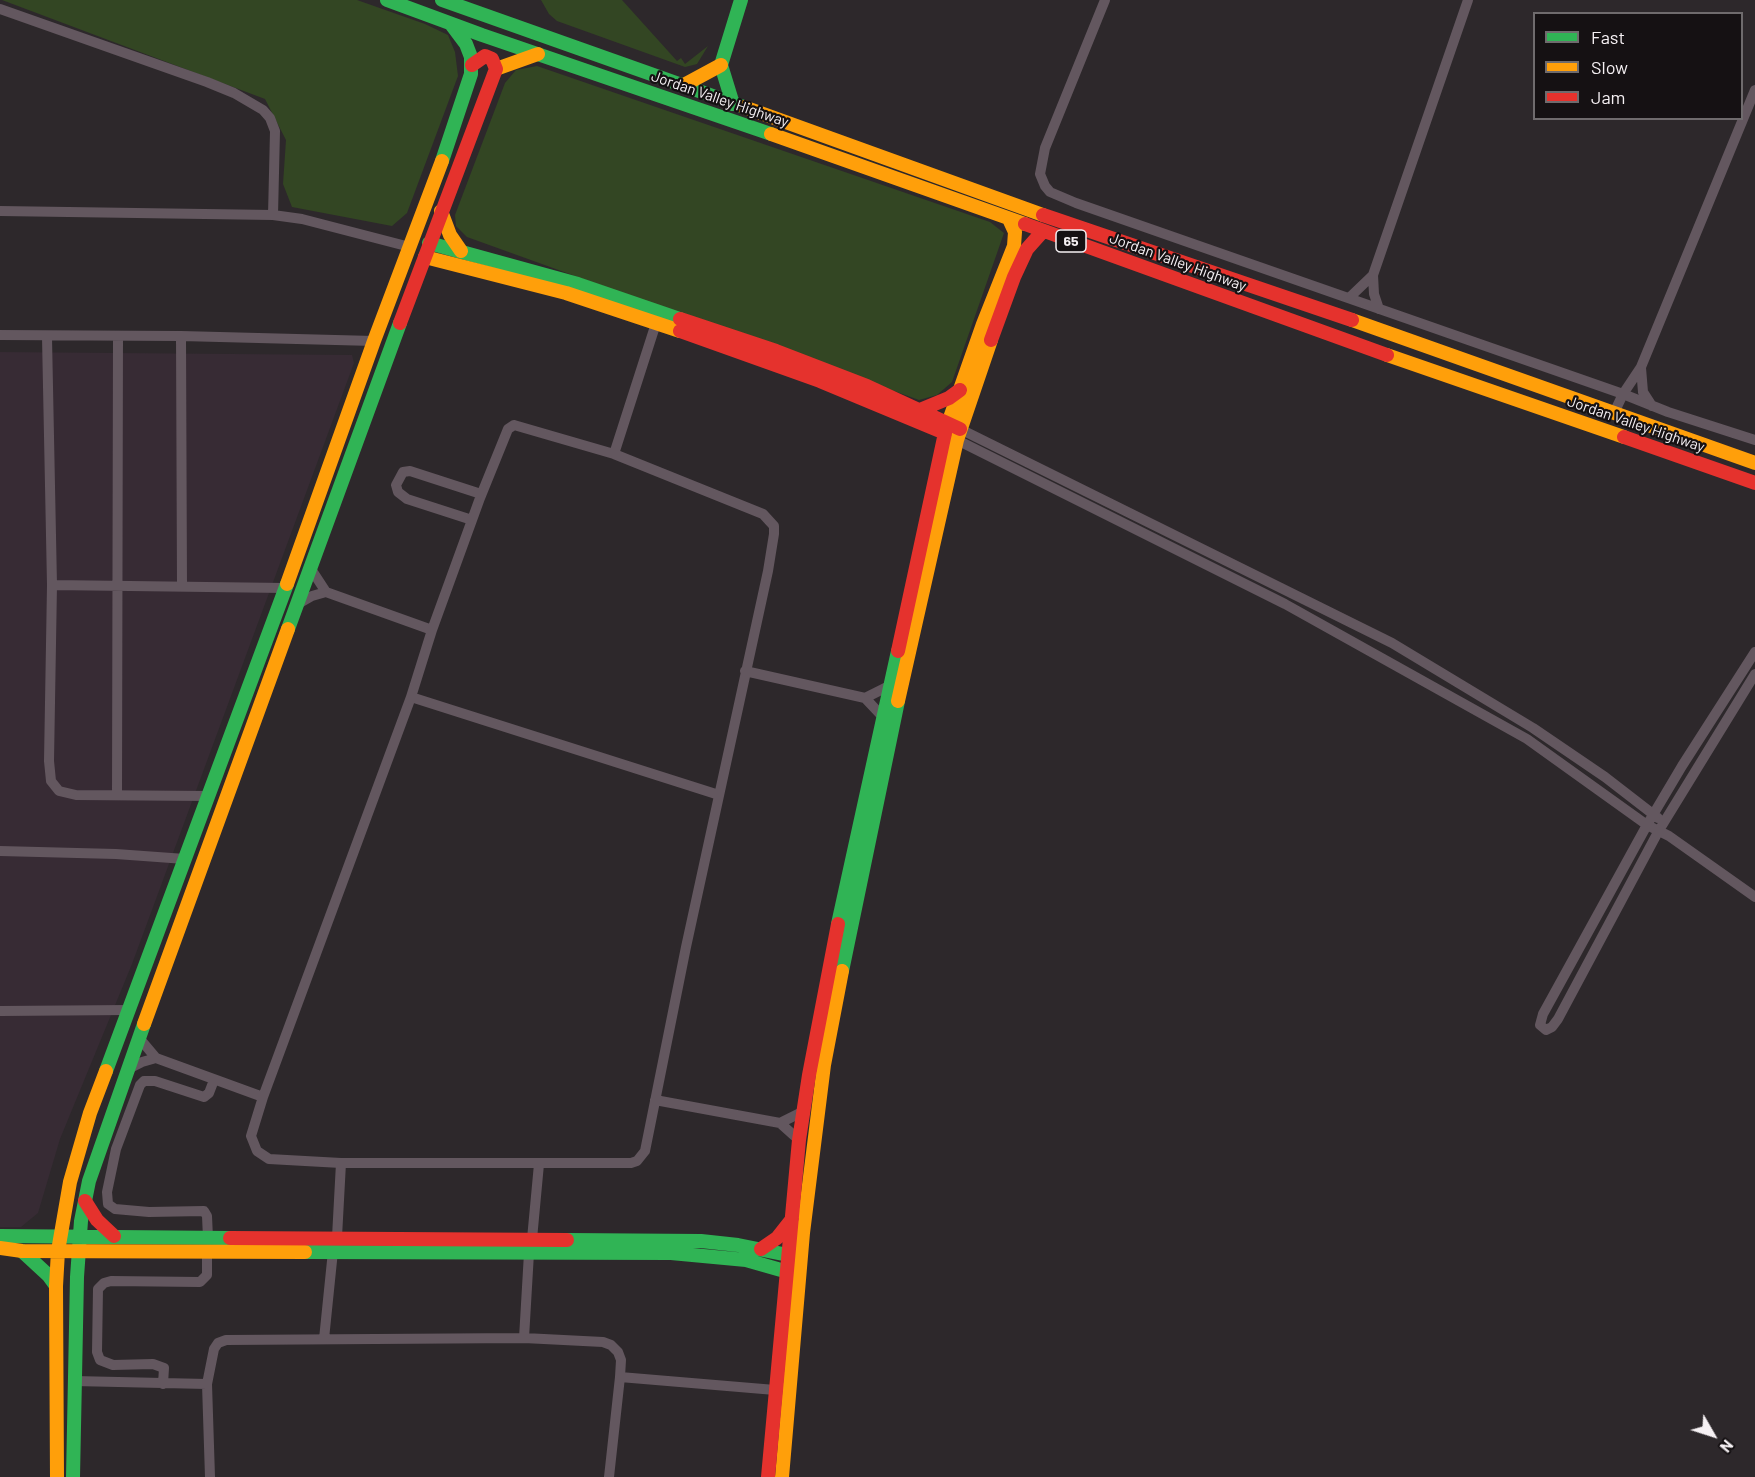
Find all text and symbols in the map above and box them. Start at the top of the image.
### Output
legend [1533,12,1743,120]
text: Fast [1591,26,1625,48]
text: Slow [1591,56,1628,78]
street label: Jordan Valley Highway [649,67,791,131]
text: Jam [1591,86,1625,108]
street label: Jordan Valley Highway [1107,229,1249,295]
road number: 65 [1056,230,1086,252]
street label: Jordan Valley Highway [1565,392,1707,456]
north arrow [1683,1405,1743,1465]
text: N [1717,1437,1738,1457]

